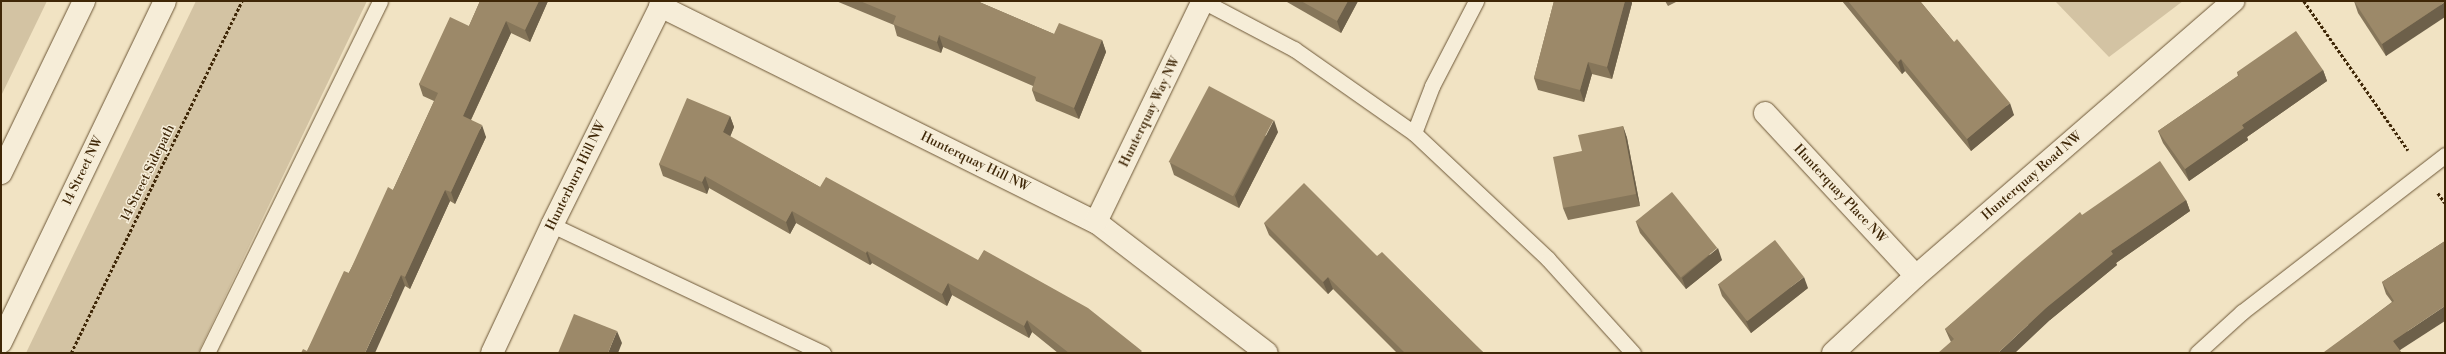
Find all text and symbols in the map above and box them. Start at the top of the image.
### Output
street label: Hunterquay Way NW [1116,54,1184,170]
street label: Hunterburn Hill NW [543,119,609,233]
street label: 14 Street Sidepath [118,122,178,224]
street label: Hunterquay Road NW [1979,128,2085,224]
street label: Hunterquay Hill NW [918,129,1032,195]
street label: 14 Street NW [60,134,106,208]
street label: Hunterquay Place NW [1790,141,1890,247]

